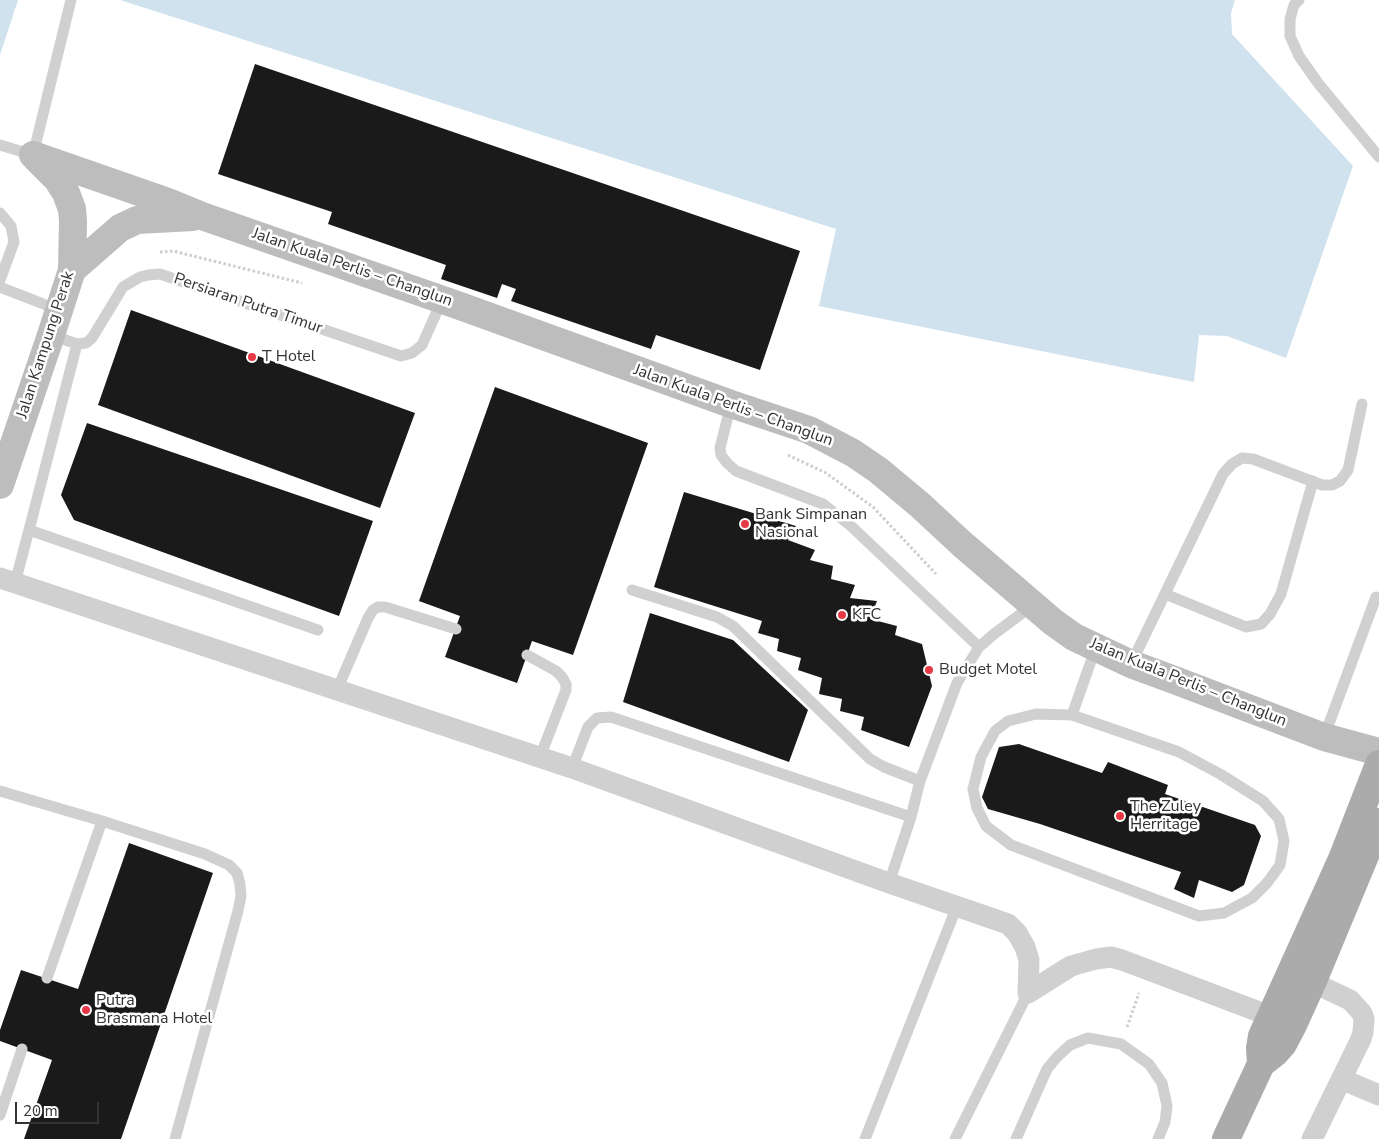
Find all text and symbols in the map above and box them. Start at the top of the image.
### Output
street label: Jalan Kuala Perlis – Changlun [249,225,455,311]
street label: Jalan Kampung Perak [13,269,79,421]
street label: Persiaran Putra Timur [171,270,325,338]
place label: T Hotel [262,347,316,367]
marker: T Hotel [246,351,258,363]
street label: Jalan Kuala Perlis – Changlun [631,361,835,451]
place label: Bank Simpanan Nasional [755,505,867,543]
marker: Bank Simpanan Nasional [739,518,751,530]
place label: KFC [852,605,881,625]
marker: KFC [836,609,848,621]
street label: Jalan Kuala Perlis – Changlun [1087,635,1289,731]
place label: Budget Motel [939,660,1037,680]
marker: Budget Motel [923,664,935,676]
place label: The Zuley Herritage [1130,797,1201,835]
marker: The Zuley Herritage [1114,810,1126,822]
place label: Putra Brasmana Hotel [96,991,212,1029]
marker: Putra Brasmana Hotel [80,1004,92,1016]
scale bar [18,1092,101,1124]
text: 20 m [23,1101,58,1121]

